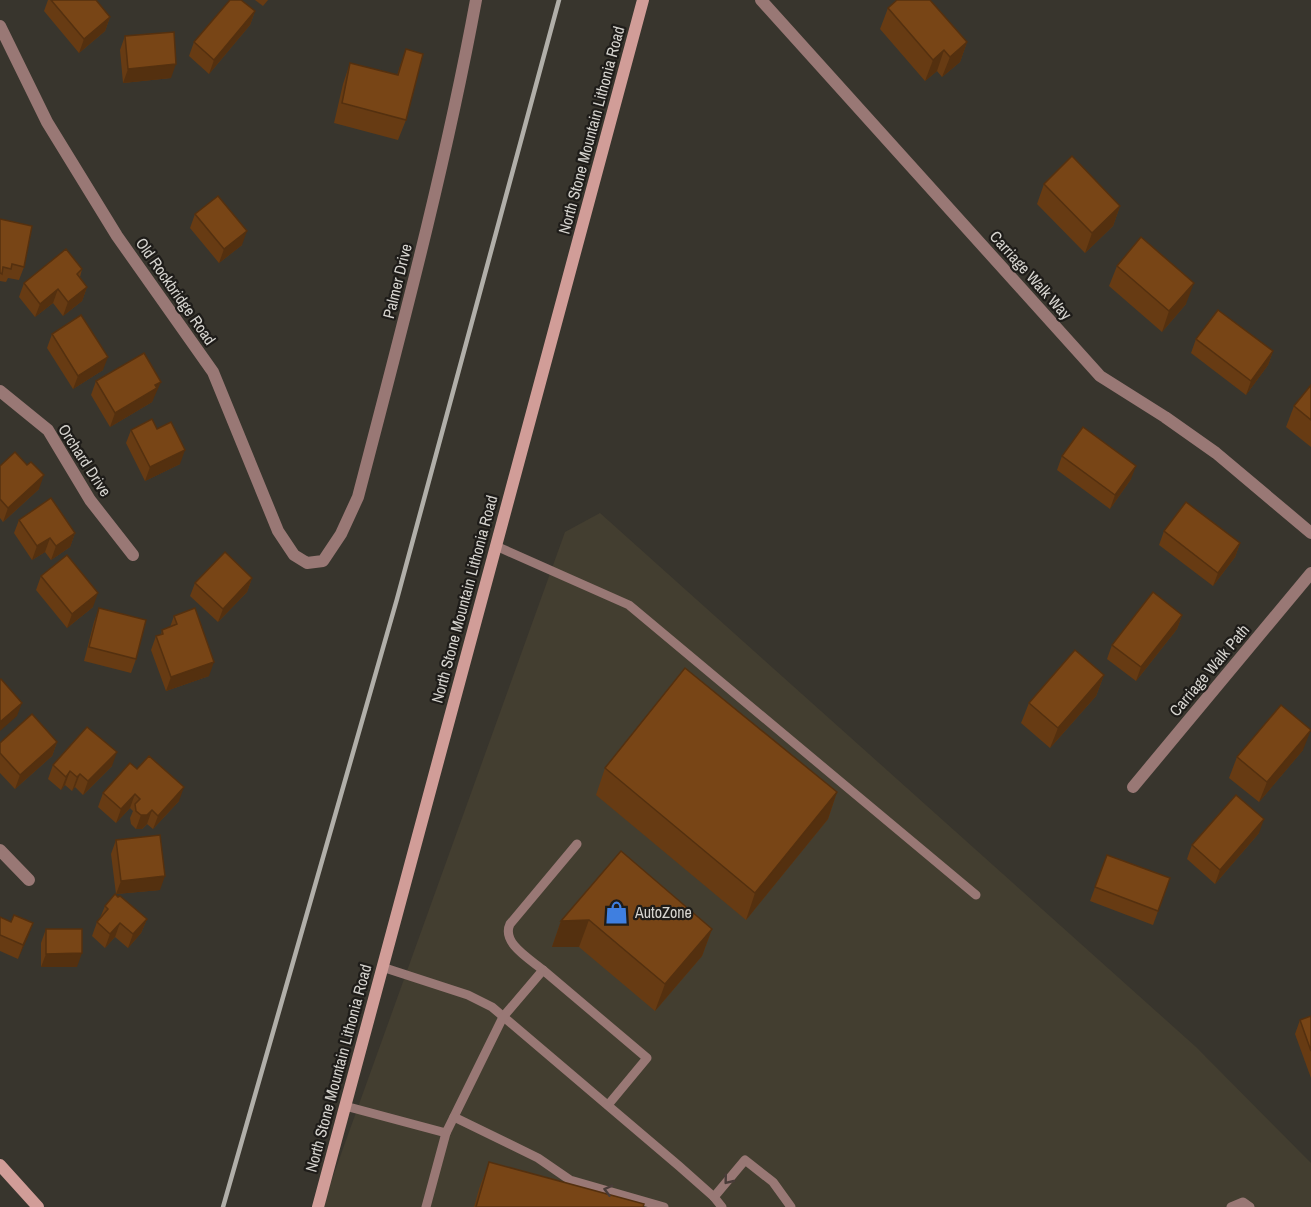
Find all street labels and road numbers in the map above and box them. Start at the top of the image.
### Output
street label: North Stone Mountain Lithonia Road [553,24,629,236]
street label: Carriage Walk Way [985,226,1077,325]
street label: Old Rockbridge Road [131,233,221,349]
street label: Palmer Drive [377,241,417,321]
street label: Orchard Drive [53,419,117,501]
street label: North Stone Mountain Lithonia Road [426,493,502,705]
street label: Carriage Walk Path [1164,619,1254,721]
street label: North Stone Mountain Lithonia Road [300,962,376,1174]

